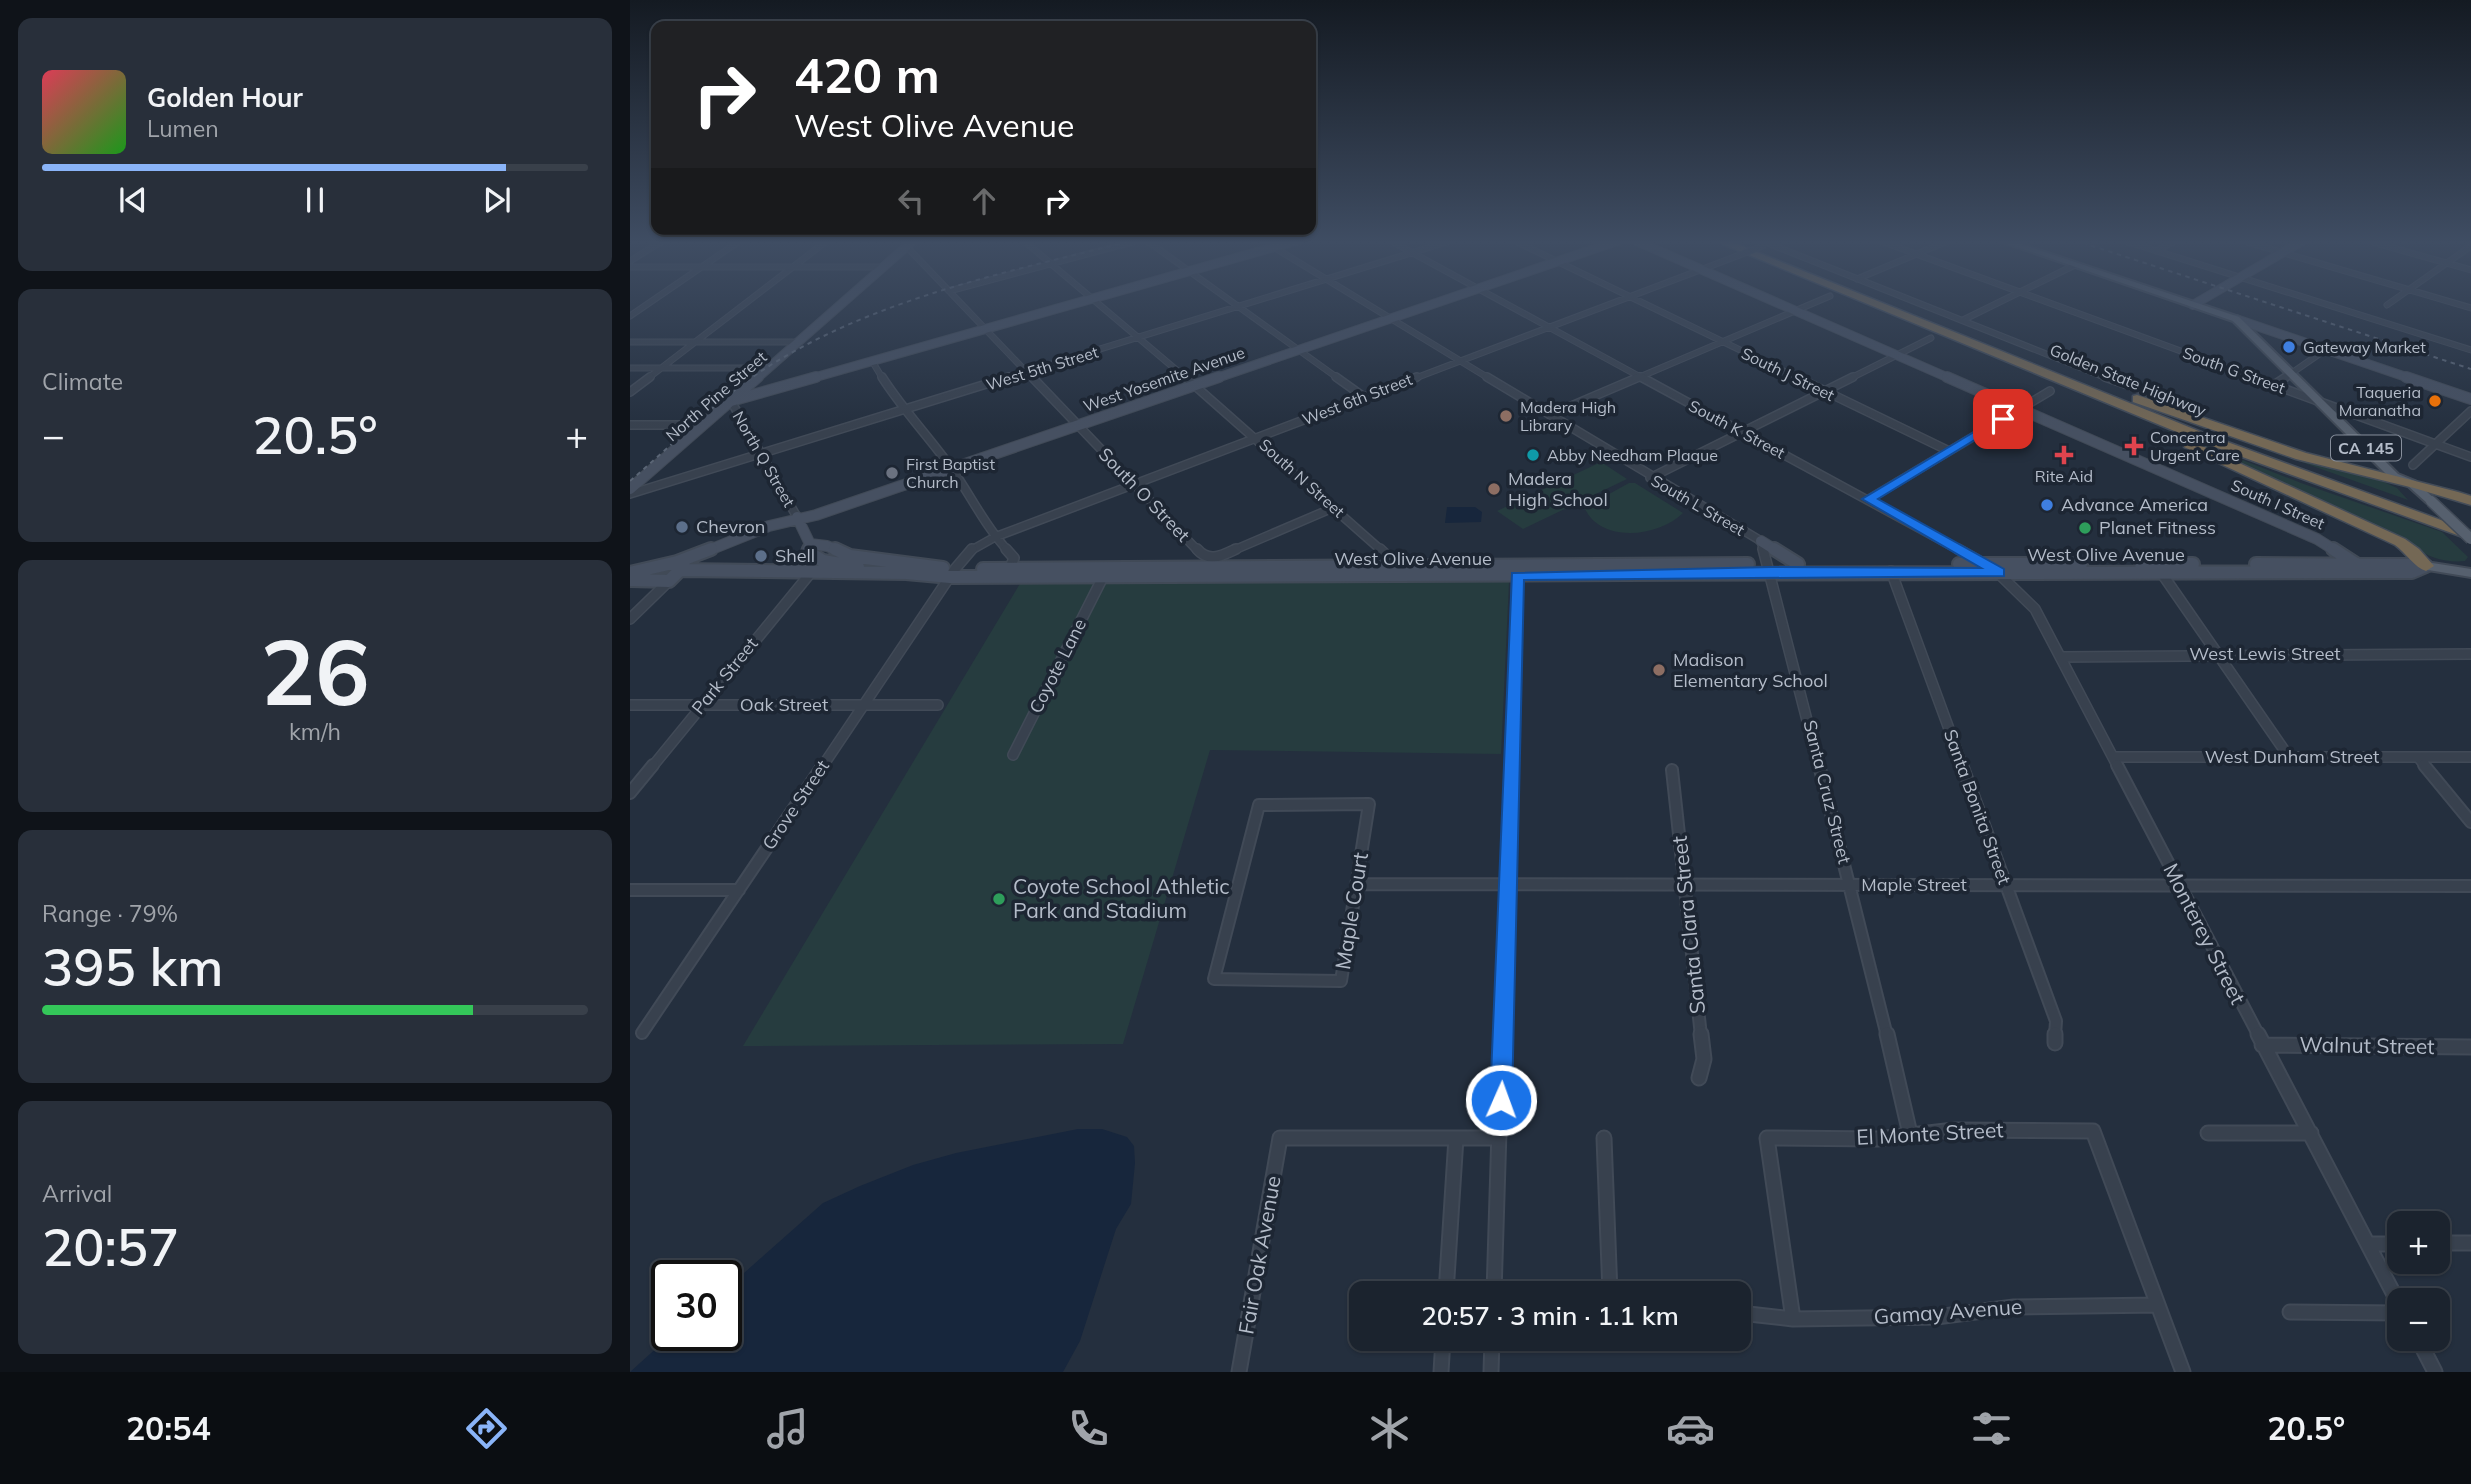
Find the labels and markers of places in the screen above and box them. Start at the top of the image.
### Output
place label: Gateway Market [2303,337,2426,357]
marker: Gateway Market [2281,339,2297,355]
place label: Taqueria Maranatha [2339,382,2421,420]
pin [1973,389,2033,449]
marker: Taqueria Maranatha [2427,393,2443,409]
place label: Madera High Library [1520,397,1616,435]
marker: Madera High Library [1498,408,1514,424]
place label: Concentra Urgent Care [2150,427,2240,465]
marker: Concentra Urgent Care [2124,436,2144,456]
place label: Abby Needham Plaque [1547,445,1718,465]
marker: Abby Needham Plaque [1525,447,1541,463]
marker: Rite Aid [2056,447,2072,463]
place label: First Baptist Church [906,454,995,492]
marker: First Baptist Church [884,465,900,481]
place label: Rite Aid [2035,466,2093,486]
place label: Madera High School [1508,467,1608,511]
marker: Madera High School [1486,481,1502,497]
place label: Advance America [2061,493,2208,516]
marker: Advance America [2039,497,2055,513]
place label: Chevron [696,515,765,538]
place label: Planet Fitness [2099,516,2216,539]
marker: Chevron [674,519,690,535]
marker: Planet Fitness [2077,520,2093,536]
place label: Shell [775,544,815,567]
marker: Shell [753,548,769,564]
place label: Madison Elementary School [1673,648,1828,692]
marker: Madison Elementary School [1651,662,1667,678]
place label: Coyote School Athletic Park and Stadium [1013,873,1230,923]
marker: Coyote School Athletic Park and Stadium [991,891,1007,907]

